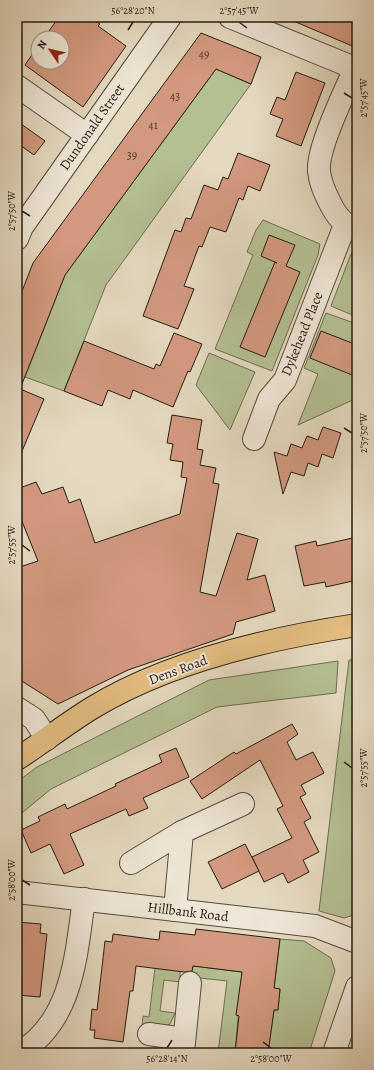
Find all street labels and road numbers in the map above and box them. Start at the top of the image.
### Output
street label: Dundonald Street [55,80,129,174]
street label: Dykehead Place [276,289,328,379]
street label: Dens Road [146,650,211,689]
street label: Hillbank Road [146,898,230,926]

